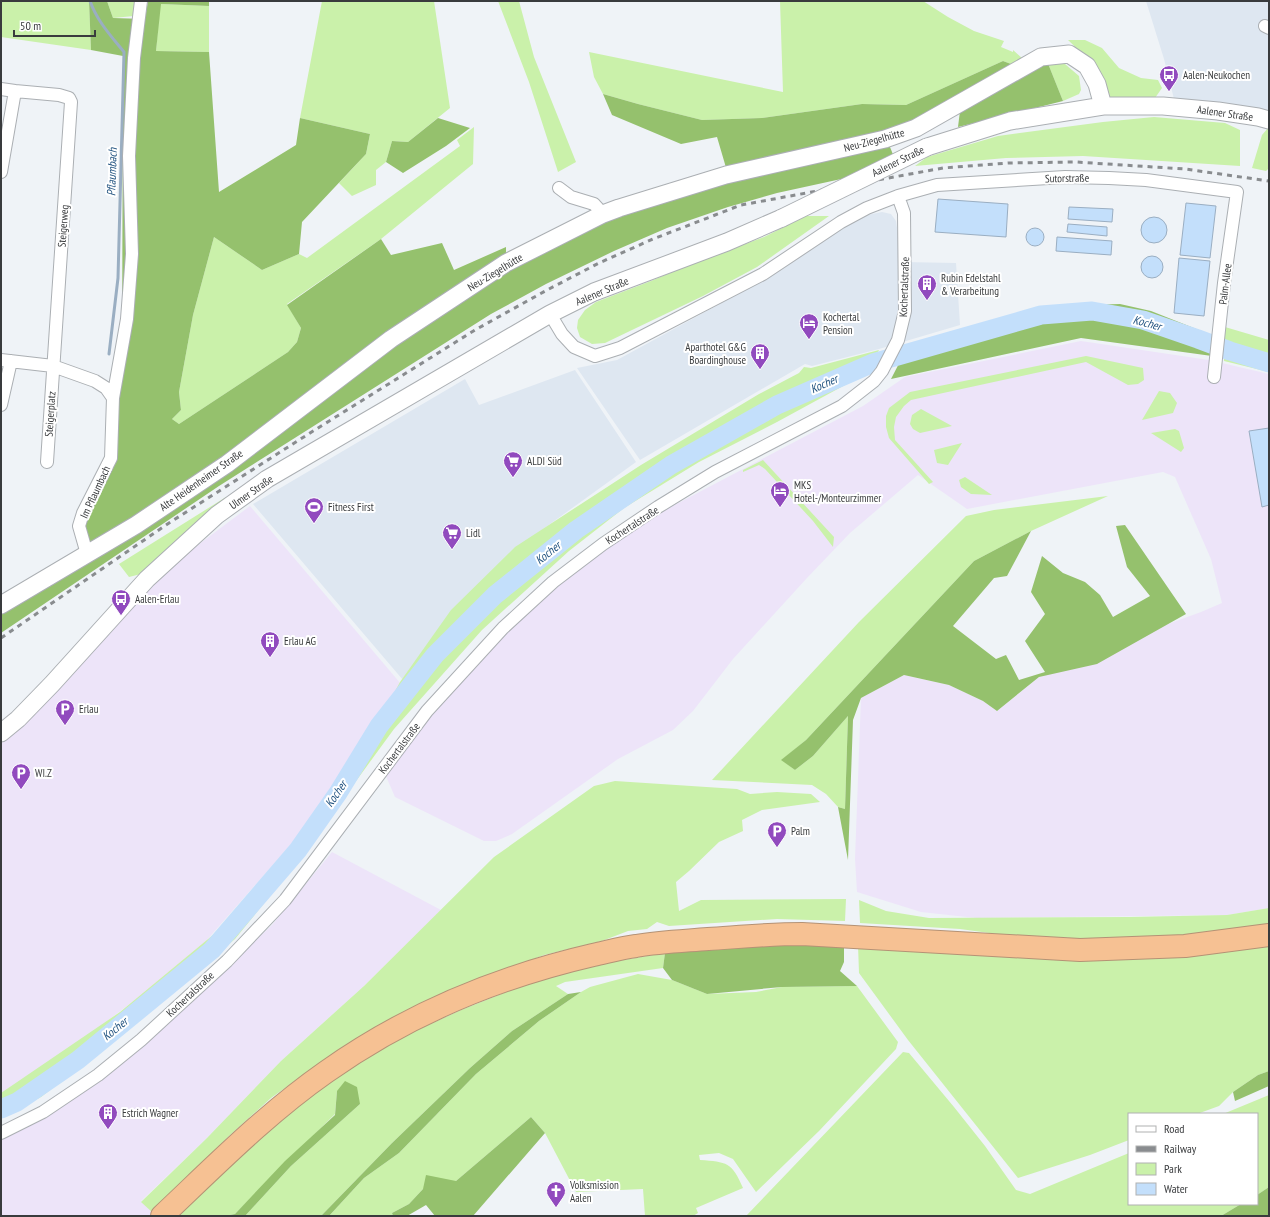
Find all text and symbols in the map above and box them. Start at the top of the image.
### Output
scale bar [14,12,95,38]
text: 50 m [20,18,41,33]
bus stop icon: Aalen-Neukochen [1158,64,1180,92]
place label: Aalen-Neukochen [1183,68,1250,82]
street label: Aalener Straße [1196,102,1254,124]
street label: Neu-Ziegelhütte [842,125,906,155]
street label: Aalener Straße [870,142,927,180]
water label: Pflaumbach [103,147,120,196]
street label: Sutorstraße [1045,171,1090,185]
street label: Steigerweg [55,204,71,248]
street label: Neu-Ziegelhütte [465,250,526,294]
street label: Kochertalstraße [896,256,912,317]
street label: Palm-Allee [1216,262,1235,305]
place label: Rubin Edelstahl & Verarbeitung [941,271,1001,298]
street label: Aalener Straße [573,273,631,308]
building icon: Rubin Edelstahl & Verarbeitung [916,273,938,301]
place label: Kochertal Pension [823,310,860,337]
hotel icon: Kochertal Pension [798,312,820,340]
water label: Kocher [1131,312,1164,334]
place label: Aparthotel G&G Boardinghouse [685,340,746,367]
building icon: Aparthotel G&G Boardinghouse [749,342,771,370]
water label: Kocher [808,370,841,396]
street label: Steigerplatz [41,391,59,437]
street label: Alte Heidenheimer Straße [157,446,246,514]
supermarket icon: ALDI Süd [502,450,524,478]
place label: ALDI Süd [527,454,562,468]
street label: Im Pflaumbach [77,463,113,521]
street label: Ulmer Straße [226,472,276,512]
place label: MKS Hotel-/Monteurzimmer [794,478,881,505]
hotel icon: MKS Hotel-/Monteurzimmer [769,480,791,508]
sports icon: Fitness First [303,496,325,524]
place label: Fitness First [328,500,374,514]
street label: Kochertalstraße [603,502,662,547]
supermarket icon: Lidl [441,522,463,550]
place label: Lidl [466,526,481,540]
water label: Kocher [532,537,565,567]
bus stop icon: Aalen-Erlau [110,588,132,616]
place label: Aalen-Erlau [135,592,179,606]
building icon: Erlau AG [259,630,281,658]
place label: Erlau AG [284,634,316,648]
parking icon: Erlau [54,698,76,726]
place label: Erlau [79,702,99,716]
street label: Kochertalstraße [375,719,423,776]
parking icon: WI.Z [10,762,32,790]
place label: WI.Z [35,766,52,780]
water label: Kocher [321,776,351,810]
parking icon: Palm [766,820,788,848]
place label: Palm [791,824,810,838]
street label: Kochertalstraße [163,968,217,1020]
water label: Kocher [99,1013,132,1043]
building icon: Estrich Wagner [97,1102,119,1130]
place label: Estrich Wagner [122,1106,178,1120]
legend [1128,1113,1258,1205]
text: Road [1164,1121,1184,1136]
text: Railway [1164,1141,1197,1156]
text: Park [1164,1161,1182,1176]
place label: Volksmission Aalen [569,1178,619,1205]
church icon: Volksmission Aalen [545,1180,567,1208]
text: Water [1164,1181,1189,1196]

